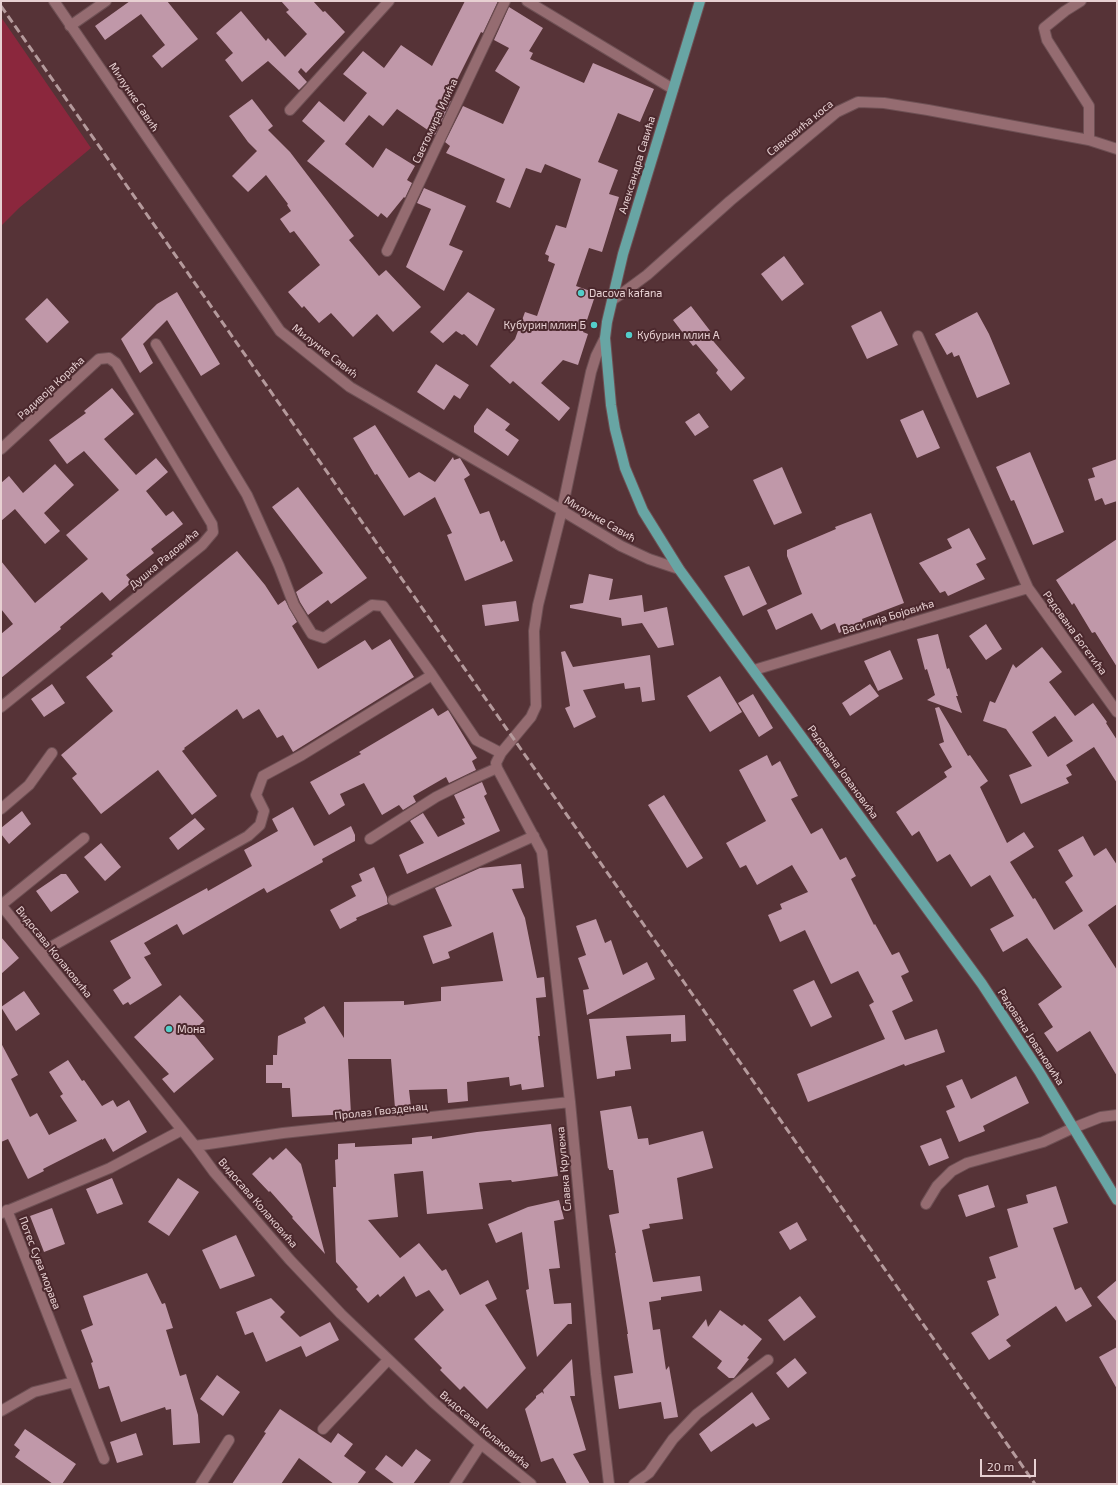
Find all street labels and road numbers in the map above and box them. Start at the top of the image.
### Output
street label: Милунке Савић [106,60,162,134]
street label: Светомира Илића [410,77,460,165]
street label: Савковића коса [764,97,836,159]
street label: Александра Савића [616,115,658,215]
street label: Милунке Савић [289,321,361,381]
street label: Радивоја Кораћа [15,354,87,422]
street label: Милунке Савић [562,493,638,545]
street label: Душка Радовића [126,526,202,592]
street label: Радована Богетића [1040,589,1110,677]
street label: Василија Бојовића [840,597,936,637]
street label: Радована Јовановића [805,723,881,821]
street label: Видосава Колаковића [13,903,95,1001]
street label: Радована Јовановића [995,986,1067,1088]
street label: Пролаз Гвозденац [334,1100,428,1122]
street label: Славка Крупежа [554,1126,574,1212]
street label: Видосава Колаковића [216,1156,300,1250]
street label: Потес Сува морава [16,1215,64,1311]
street label: Видосава Колаковића [437,1388,533,1472]

